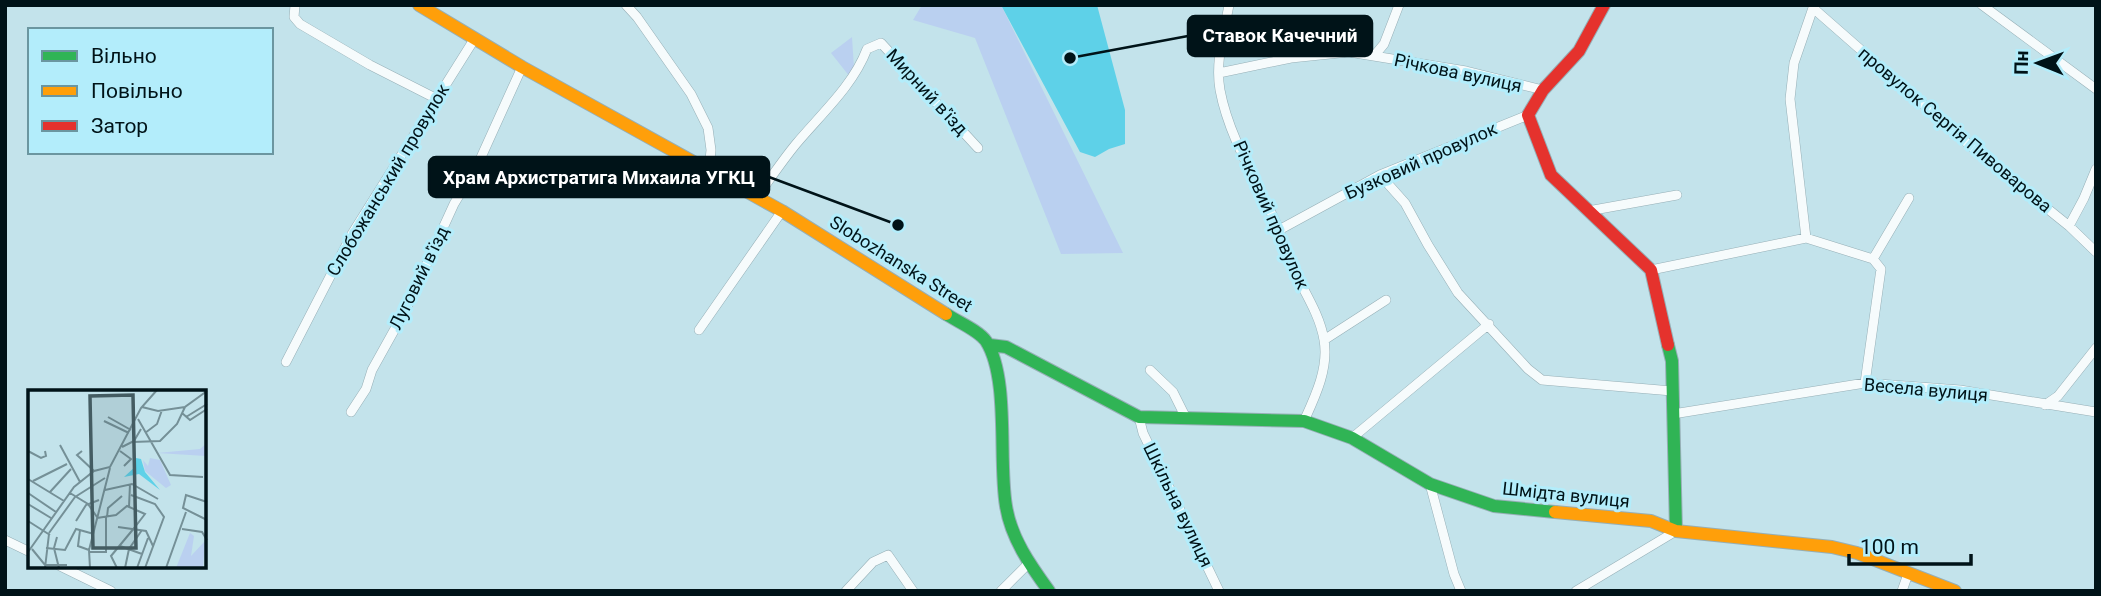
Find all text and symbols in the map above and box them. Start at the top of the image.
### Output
callout: Ставок Качечний [1188,16,1372,56]
text: Ставок Качечний [1202,24,1358,47]
legend [28,28,273,154]
north arrow [2003,28,2073,98]
street label: провулок Сергія Пивоварова [1854,43,2056,217]
text: Вільно [91,44,157,68]
street label: Мирний в'їзд [882,44,973,139]
street label: Річкова вулиця [1392,49,1524,96]
text: Пн [2010,50,2033,75]
text: Повільно [91,79,183,103]
street label: Слобожанський провулок [322,80,453,279]
text: Затор [91,114,148,138]
street label: Бузковий провулок [1342,118,1500,203]
street label: Річковий провулок [1229,137,1314,293]
callout: Храм Архистратига Михаила УГКЦ [429,157,769,197]
text: Храм Архистратига Михаила УГКЦ [443,166,755,189]
street label: Slobozhanska Street [826,211,977,316]
street label: Луговий в'їзд [385,223,453,333]
street label: Весела вулиця [1863,374,1989,405]
inset map [28,390,206,568]
street label: Шкільна вулиця [1139,439,1218,570]
street label: Шмідта вулиця [1501,477,1631,512]
scale bar [1849,522,1972,566]
text: 100 m [1860,535,1919,559]

